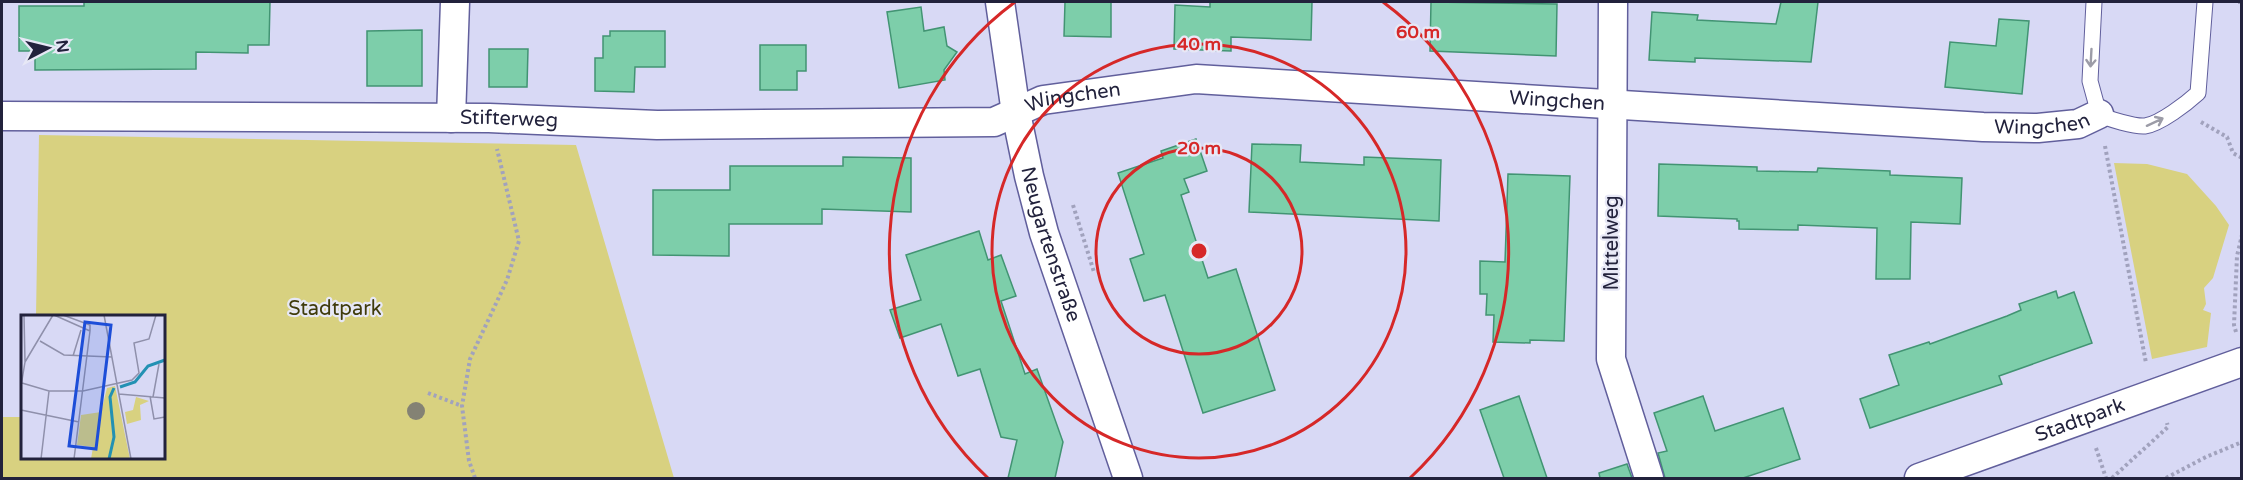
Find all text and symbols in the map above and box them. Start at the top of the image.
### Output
north arrow [18,18,78,78]
text: 60 m [1396,21,1440,43]
text: 40 m [1177,33,1221,55]
text: N [51,39,73,54]
one-way arrow [2085,48,2096,68]
street label: Wingchen [1022,77,1122,118]
street label: Wingchen [1508,86,1606,116]
street label: Stifterweg [460,106,558,133]
street label: Wingchen [1994,108,2094,140]
one-way arrow [2145,115,2163,127]
text: 20 m [1177,137,1221,159]
street label: Neugartenstraße [1015,165,1086,325]
street label: Mittelweg [1600,195,1624,291]
centre of rings [1189,241,1209,261]
park label: Stadtpark [288,297,382,321]
inset map [21,315,165,459]
street label: Stadtpark [2032,393,2128,447]

